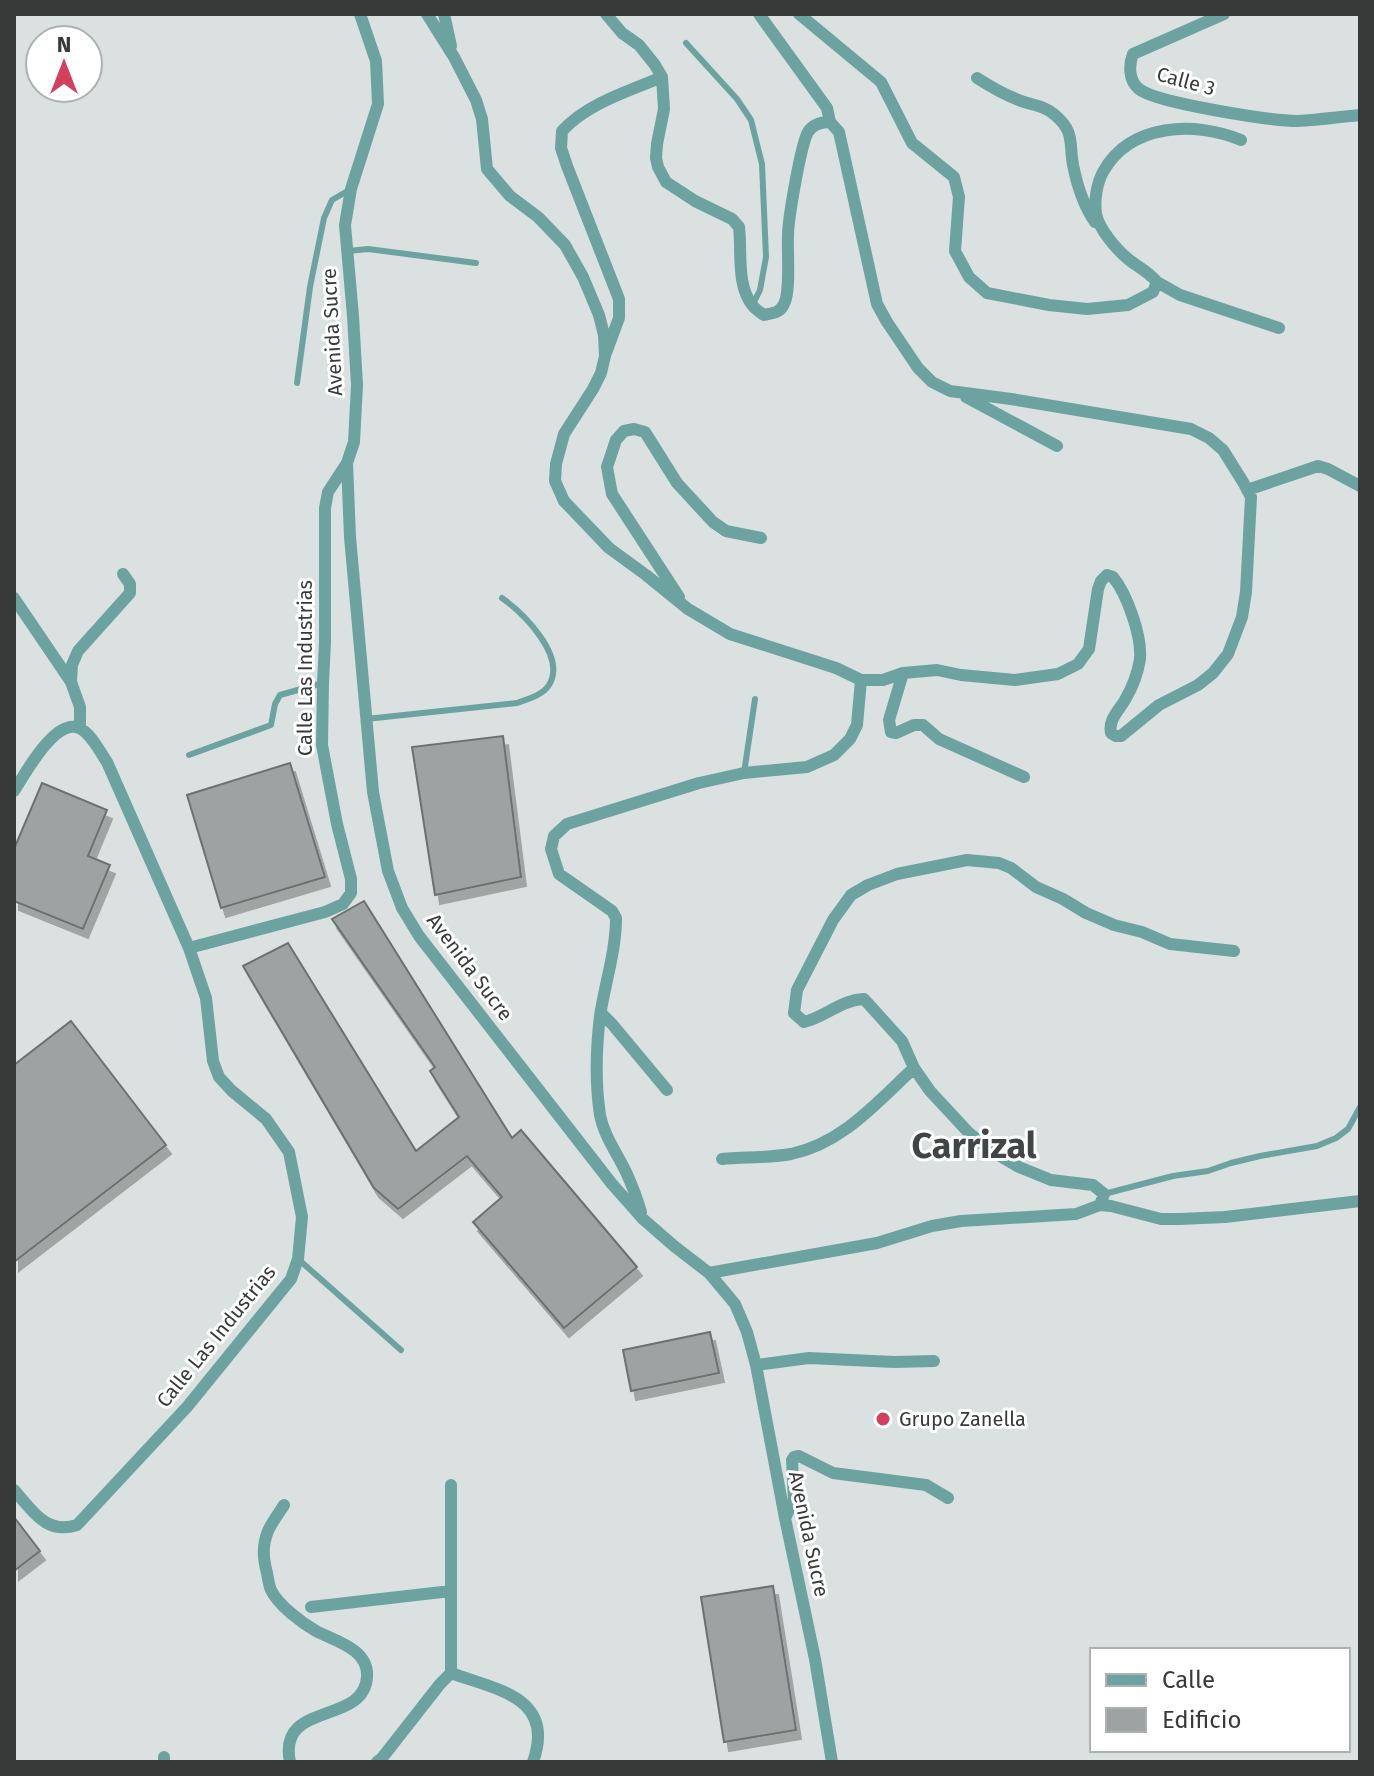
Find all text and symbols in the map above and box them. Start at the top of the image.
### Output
north arrow [24,24,104,104]
text: N [57,31,71,58]
street label: Calle 3 [1154,62,1218,100]
street label: Avenida Sucre [317,268,347,396]
street label: Calle Las Industrias [293,580,317,756]
street label: Avenida Sucre [422,909,518,1025]
district label: Carrizal [911,1124,1037,1168]
street label: Calle Las Industrias [151,1260,281,1412]
place label: Grupo Zanella [899,1407,1026,1431]
marker: Grupo Zanella [874,1410,892,1428]
street label: Avenida Sucre [784,1469,834,1599]
legend [1090,1648,1350,1752]
text: Calle [1162,1666,1215,1694]
text: Edificio [1162,1706,1242,1734]

